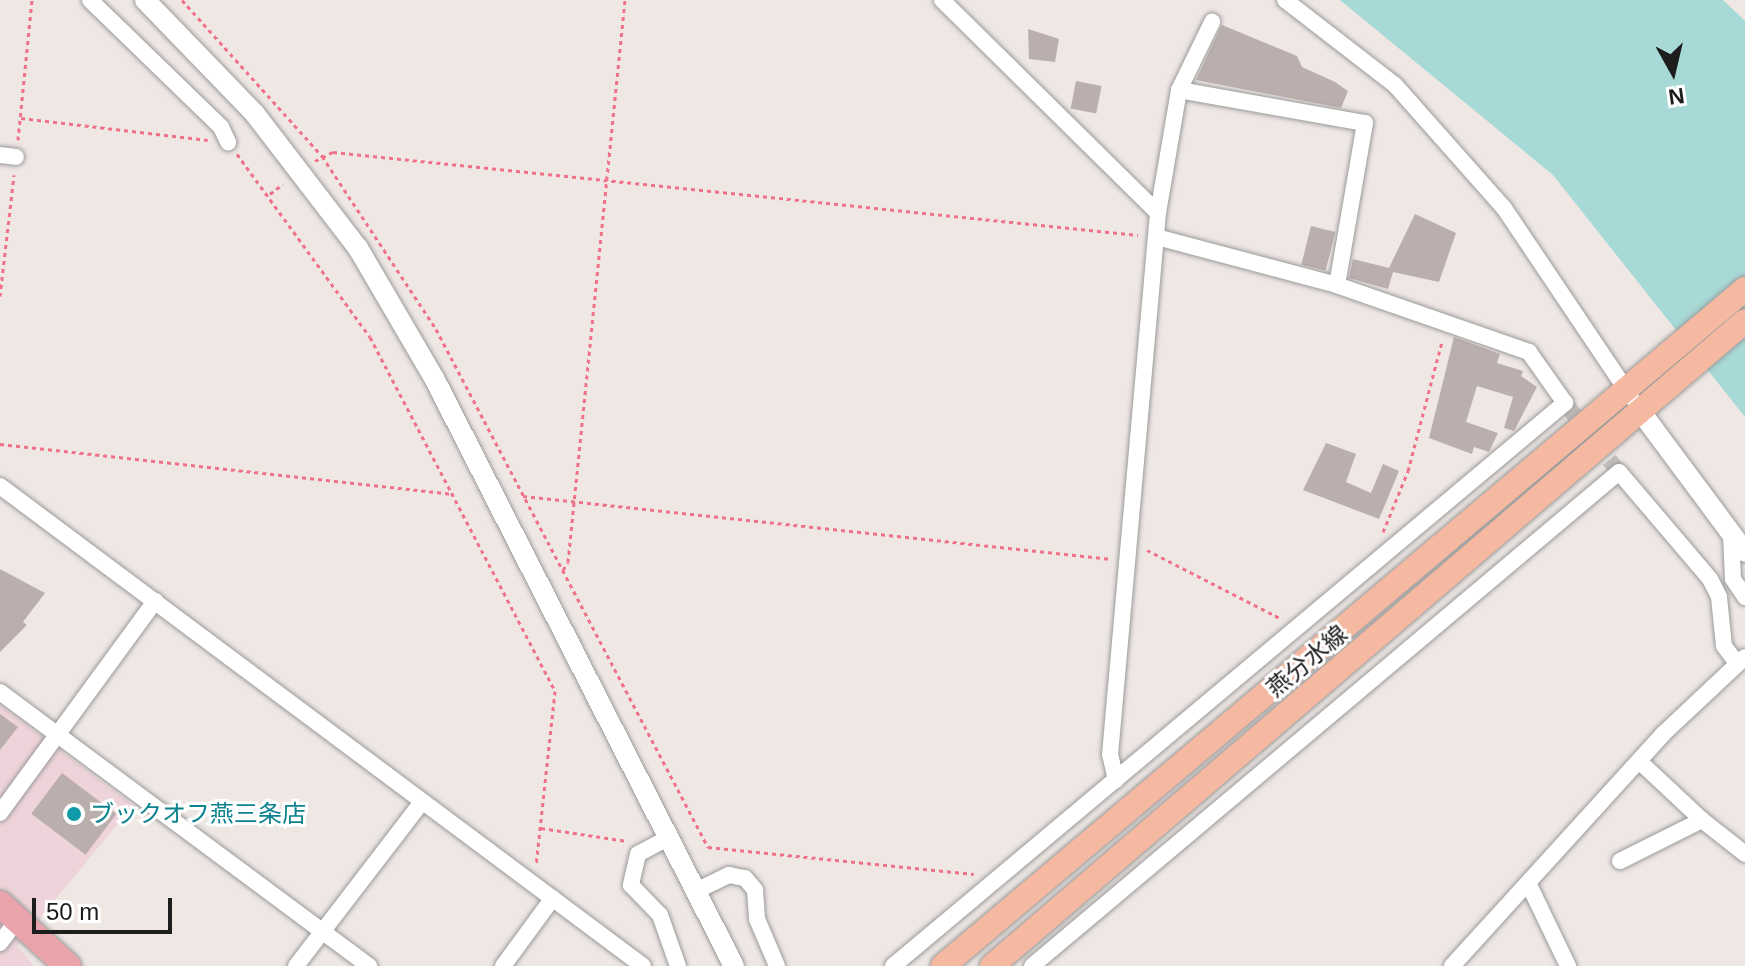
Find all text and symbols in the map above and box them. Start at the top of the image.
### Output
north arrow [1633,32,1713,112]
text: N [1667,83,1686,110]
street label: 燕分水線 [1261,619,1353,703]
place label: ブックオフ燕三条店 [90,800,306,828]
marker: ブックオフ燕三条店 [65,805,83,823]
scale bar [36,882,176,932]
text: 50 m [46,898,99,925]

